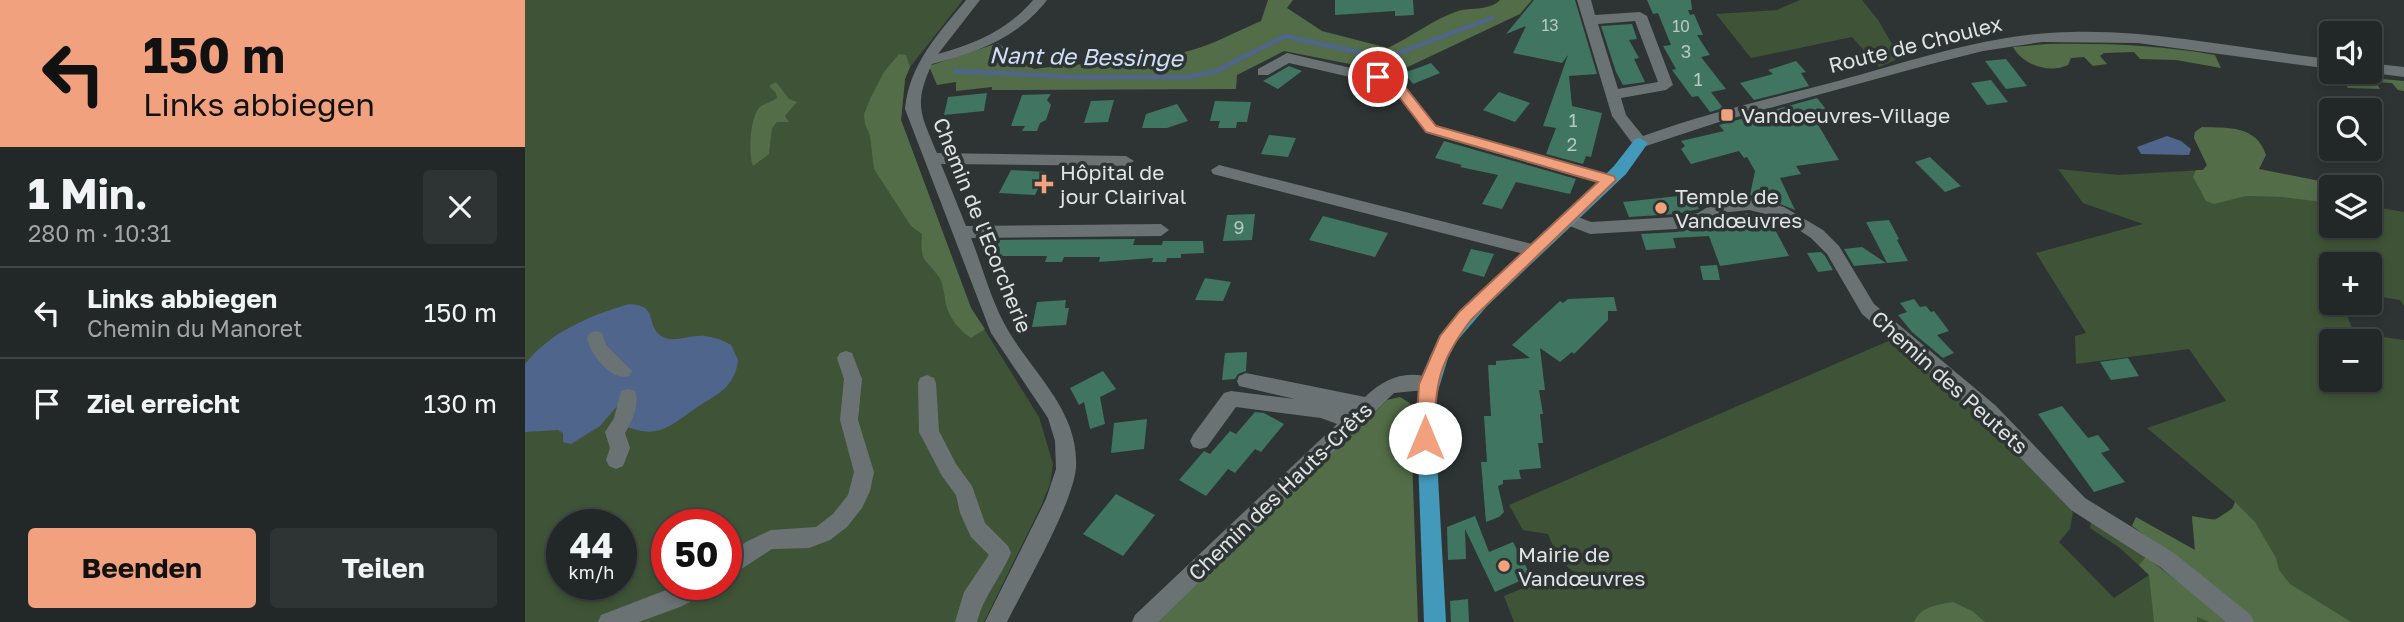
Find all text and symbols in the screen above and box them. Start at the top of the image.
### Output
street label: Route de Choulex [1826,10,2005,78]
house number: 13 [1541,15,1559,35]
house number: 10 [1672,16,1690,36]
map controls [2319,21,2382,392]
button: sound [2319,21,2382,84]
text: 150 m [143,25,285,84]
icon: left [28,28,119,119]
water label: Nant de Bessinge [989,40,1185,72]
house number: 3 [1681,40,1691,62]
pin [1348,47,1408,107]
icon: arrive [1359,58,1397,96]
house number: 1 [1694,68,1703,90]
text: Links abbiegen [143,85,375,123]
button: search [2319,98,2382,161]
place label: Vandoeuvres-Village [1741,102,1950,128]
marker: Vandoeuvres-Village [1719,107,1735,123]
house number: 1 [1569,109,1578,131]
street label: Chemin de l'Ecorcherie [928,114,1038,336]
house number: 2 [1567,133,1577,155]
place label: Hôpital de jour Clairival [1059,159,1186,209]
text: 1 Min. [28,168,148,218]
button: close [423,170,497,244]
marker: Hôpital de jour Clairival [1034,174,1054,194]
button: layers [2319,175,2382,238]
place label: Temple de Vandœuvres [1675,183,1802,233]
marker: Temple de Vandœuvres [1653,200,1669,216]
house number: 9 [1234,216,1244,238]
text: 280 m · 10:31 [28,219,171,247]
button: + [2319,252,2382,315]
text: Links abbiegen [87,283,277,314]
icon: left [28,294,66,332]
text: 150 m [424,297,497,328]
street label: Chemin des Peutets [1866,305,2034,459]
text: Chemin du Manoret [87,314,302,342]
button: − [2319,329,2382,392]
icon: arrive [28,385,66,423]
text: Ziel erreicht [87,388,240,419]
text: 130 m [424,388,497,419]
street label: Chemin des Hauts-Crêts [1183,396,1377,586]
position arrow [1388,401,1462,475]
speed limit sign: 50 [651,509,742,600]
text: 44 [570,524,613,566]
button: Beenden [28,528,256,608]
button: Teilen [270,528,497,608]
place label: Mairie de Vandœuvres [1518,541,1645,591]
marker: Mairie de Vandœuvres [1496,558,1512,574]
text: km/h [569,561,614,583]

